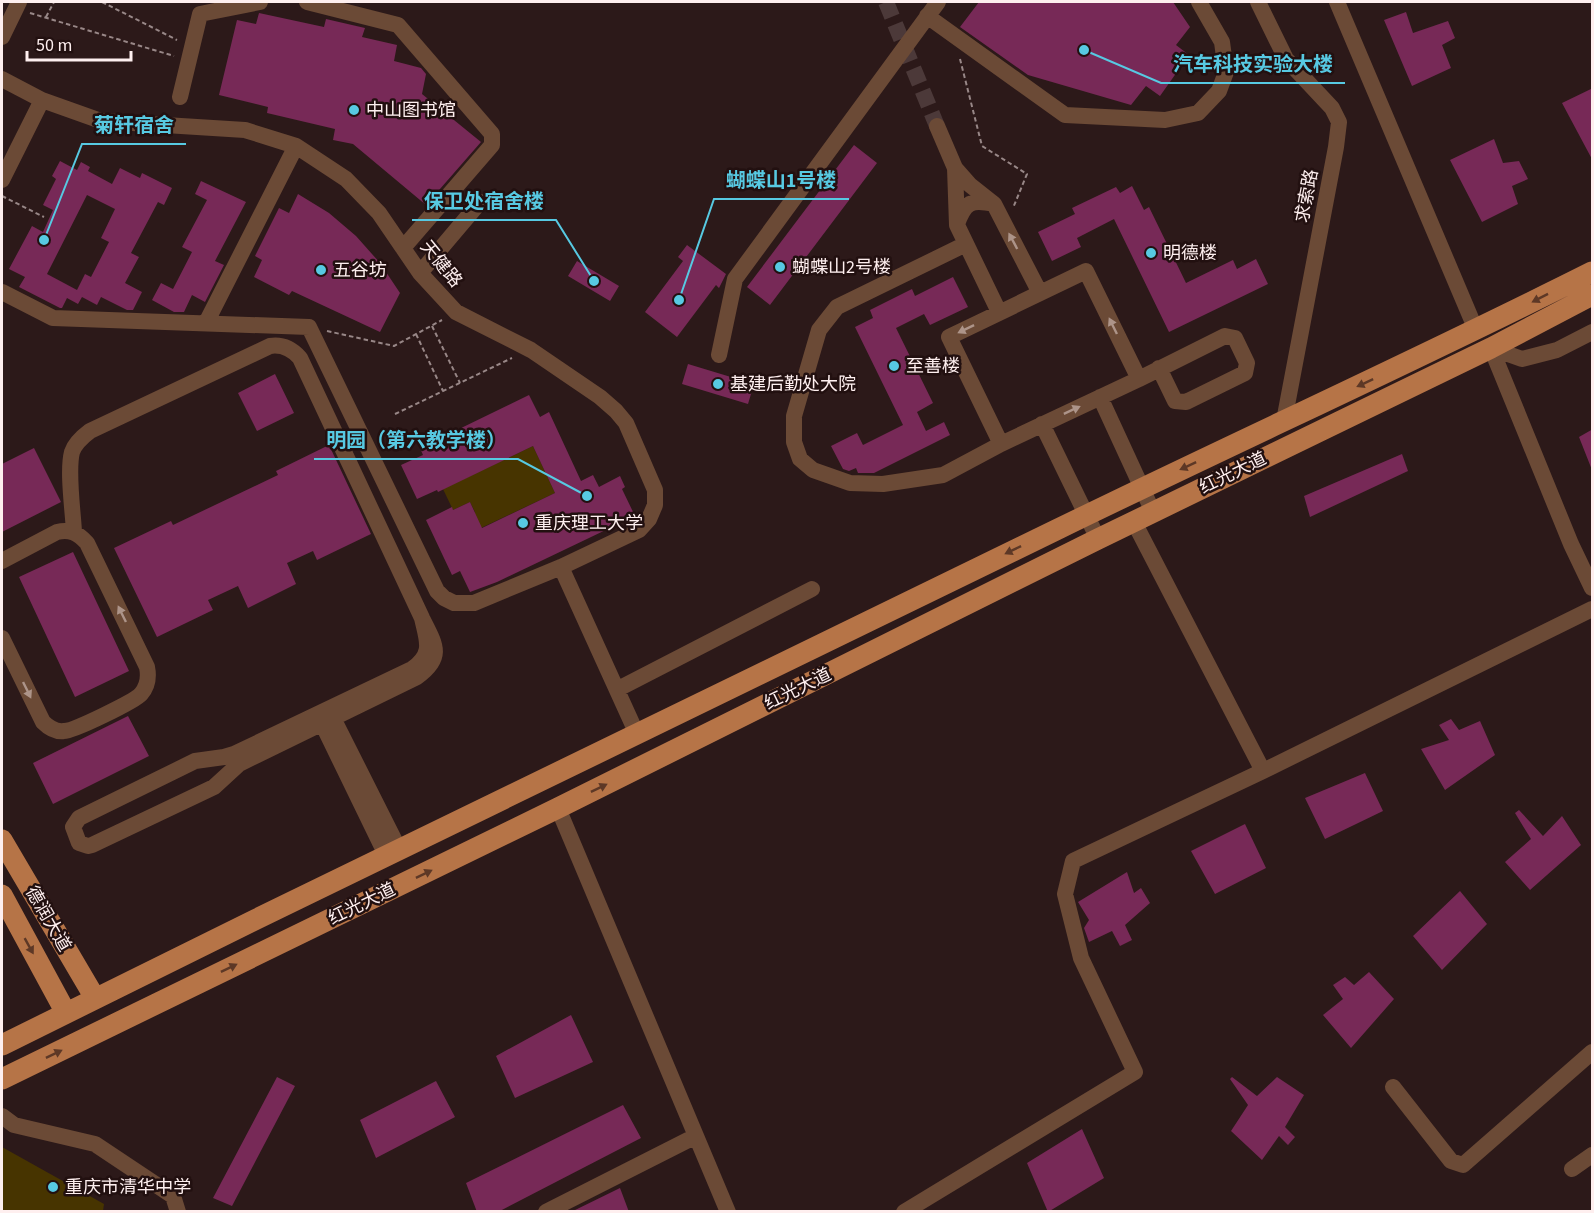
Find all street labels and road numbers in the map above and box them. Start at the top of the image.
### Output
street label: 求索路 [1290,167,1324,225]
street label: 天健路 [414,235,468,293]
street label: 红光大道 [1195,446,1271,500]
street label: 红光大道 [760,662,836,716]
street label: 红光大道 [324,877,400,931]
street label: 德润大道 [19,882,77,956]

